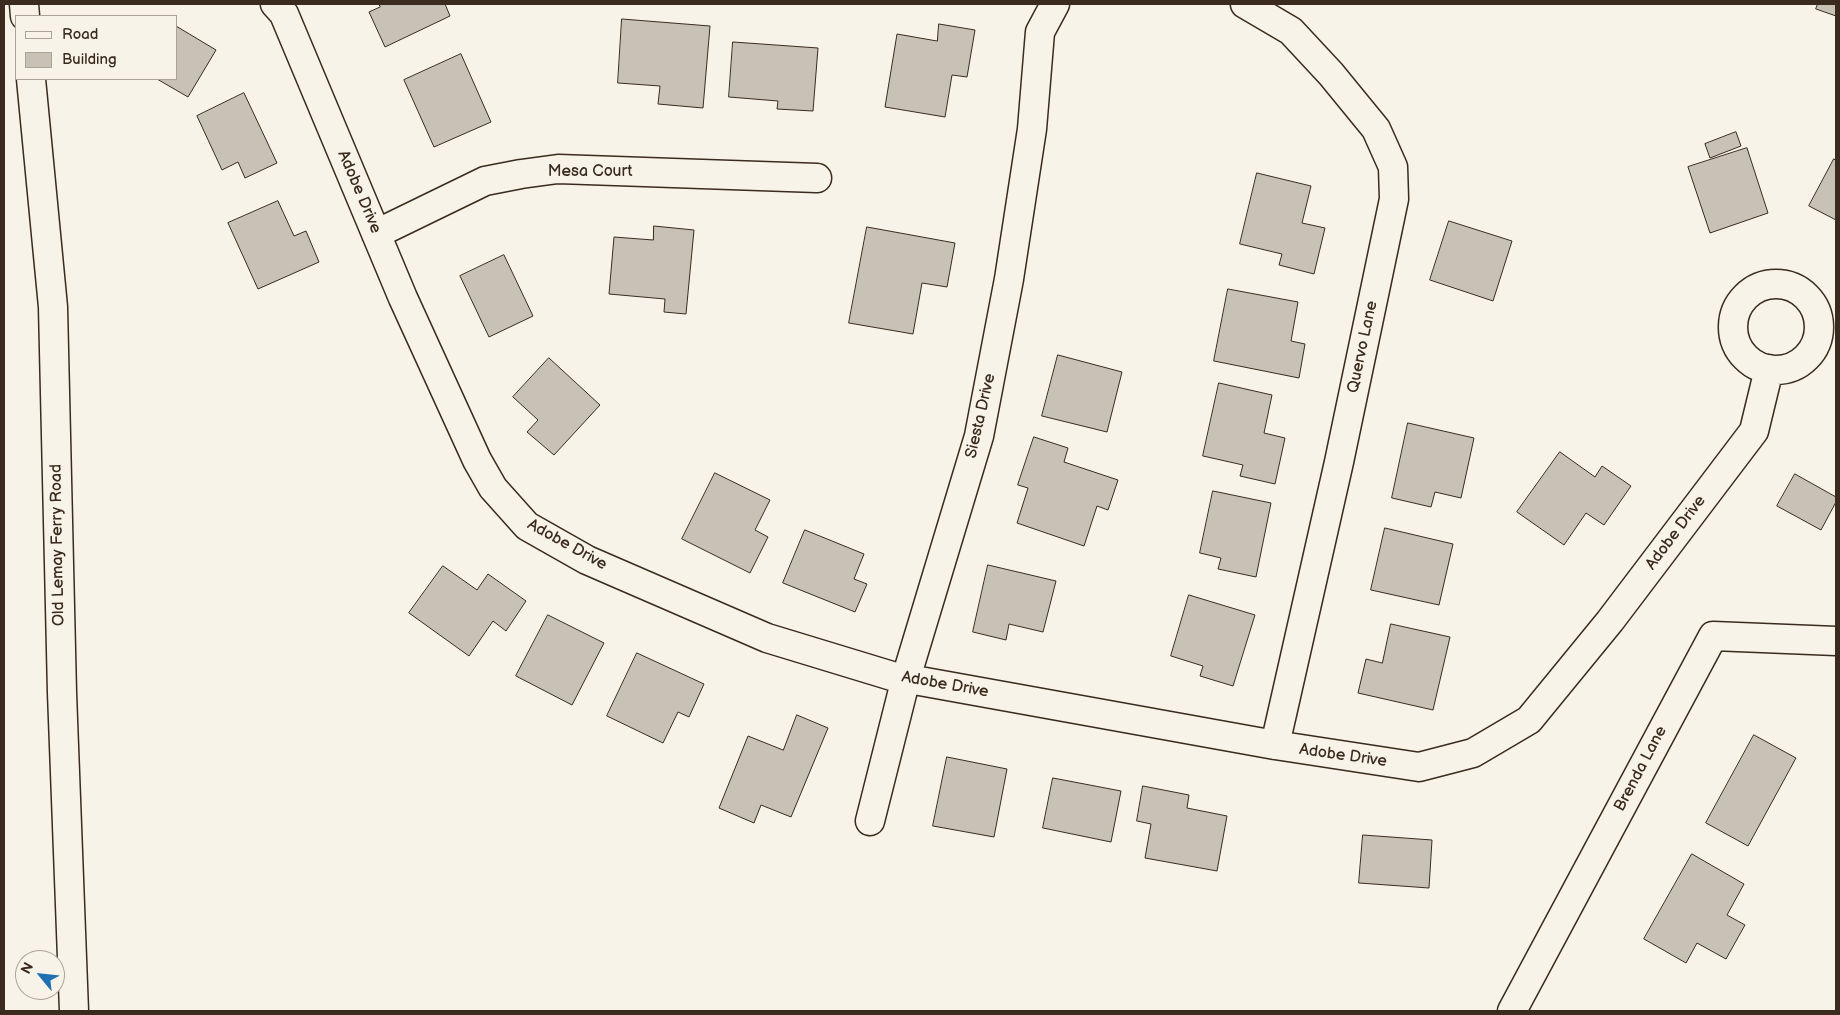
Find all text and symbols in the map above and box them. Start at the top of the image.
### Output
legend [15,15,178,80]
text: Road [62,25,98,44]
text: Building [62,50,117,69]
street label: Adobe Drive [333,148,385,236]
street label: Mesa Court [548,162,632,182]
street label: Quervo Lane [1344,299,1382,395]
street label: Siesta Drive [962,372,1000,460]
street label: Old Lemay Ferry Road [47,464,69,626]
street label: Adobe Drive [1642,492,1710,574]
street label: Adobe Drive [524,515,610,575]
street label: Adobe Drive [900,668,990,702]
street label: Brenda Lane [1611,723,1671,815]
street label: Adobe Drive [1298,740,1388,772]
north arrow [15,950,65,1000]
text: N [17,960,37,977]

